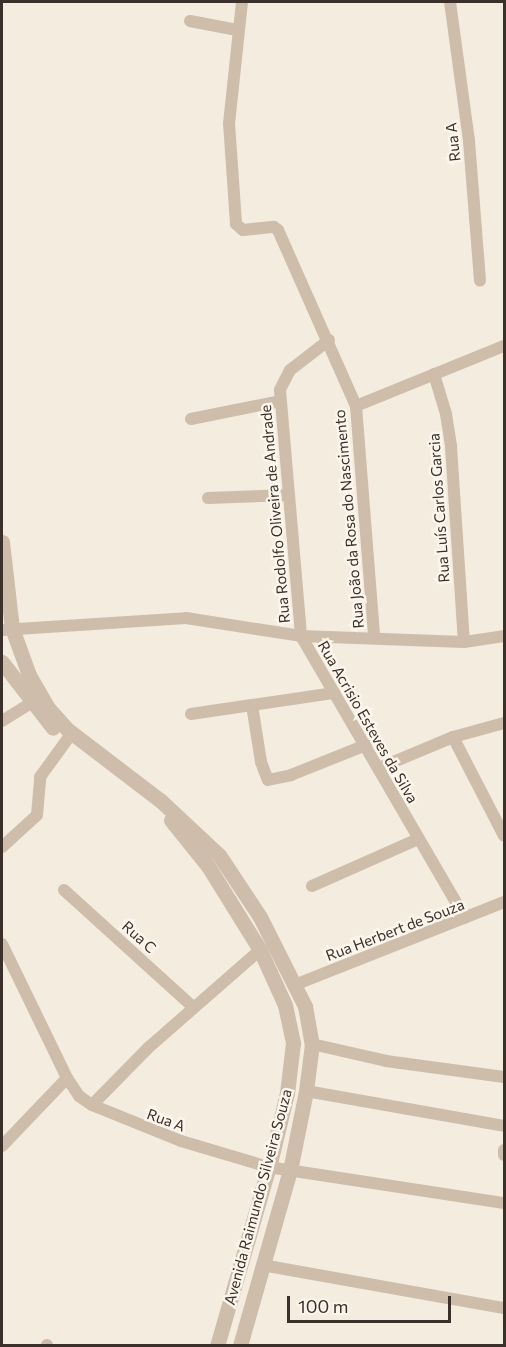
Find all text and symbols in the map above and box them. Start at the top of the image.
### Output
street label: Rua A [442,121,464,163]
street label: Rua Rodolfo Oliveira de Andrade [256,404,294,624]
street label: Rua João da Rosa do Nascimento [330,409,368,629]
street label: Rua Luís Carlos Garcia [425,433,453,583]
street label: Rua Acrisio Esteves da Silva [314,638,422,806]
street label: Rua Herbert de Souza [323,895,467,965]
street label: Rua C [118,917,160,957]
street label: Avenida Raimundo Silveira Souza [220,1087,296,1307]
street label: Rua A [144,1105,188,1135]
scale bar [290,1284,454,1322]
text: 100 m [298,1295,348,1317]

